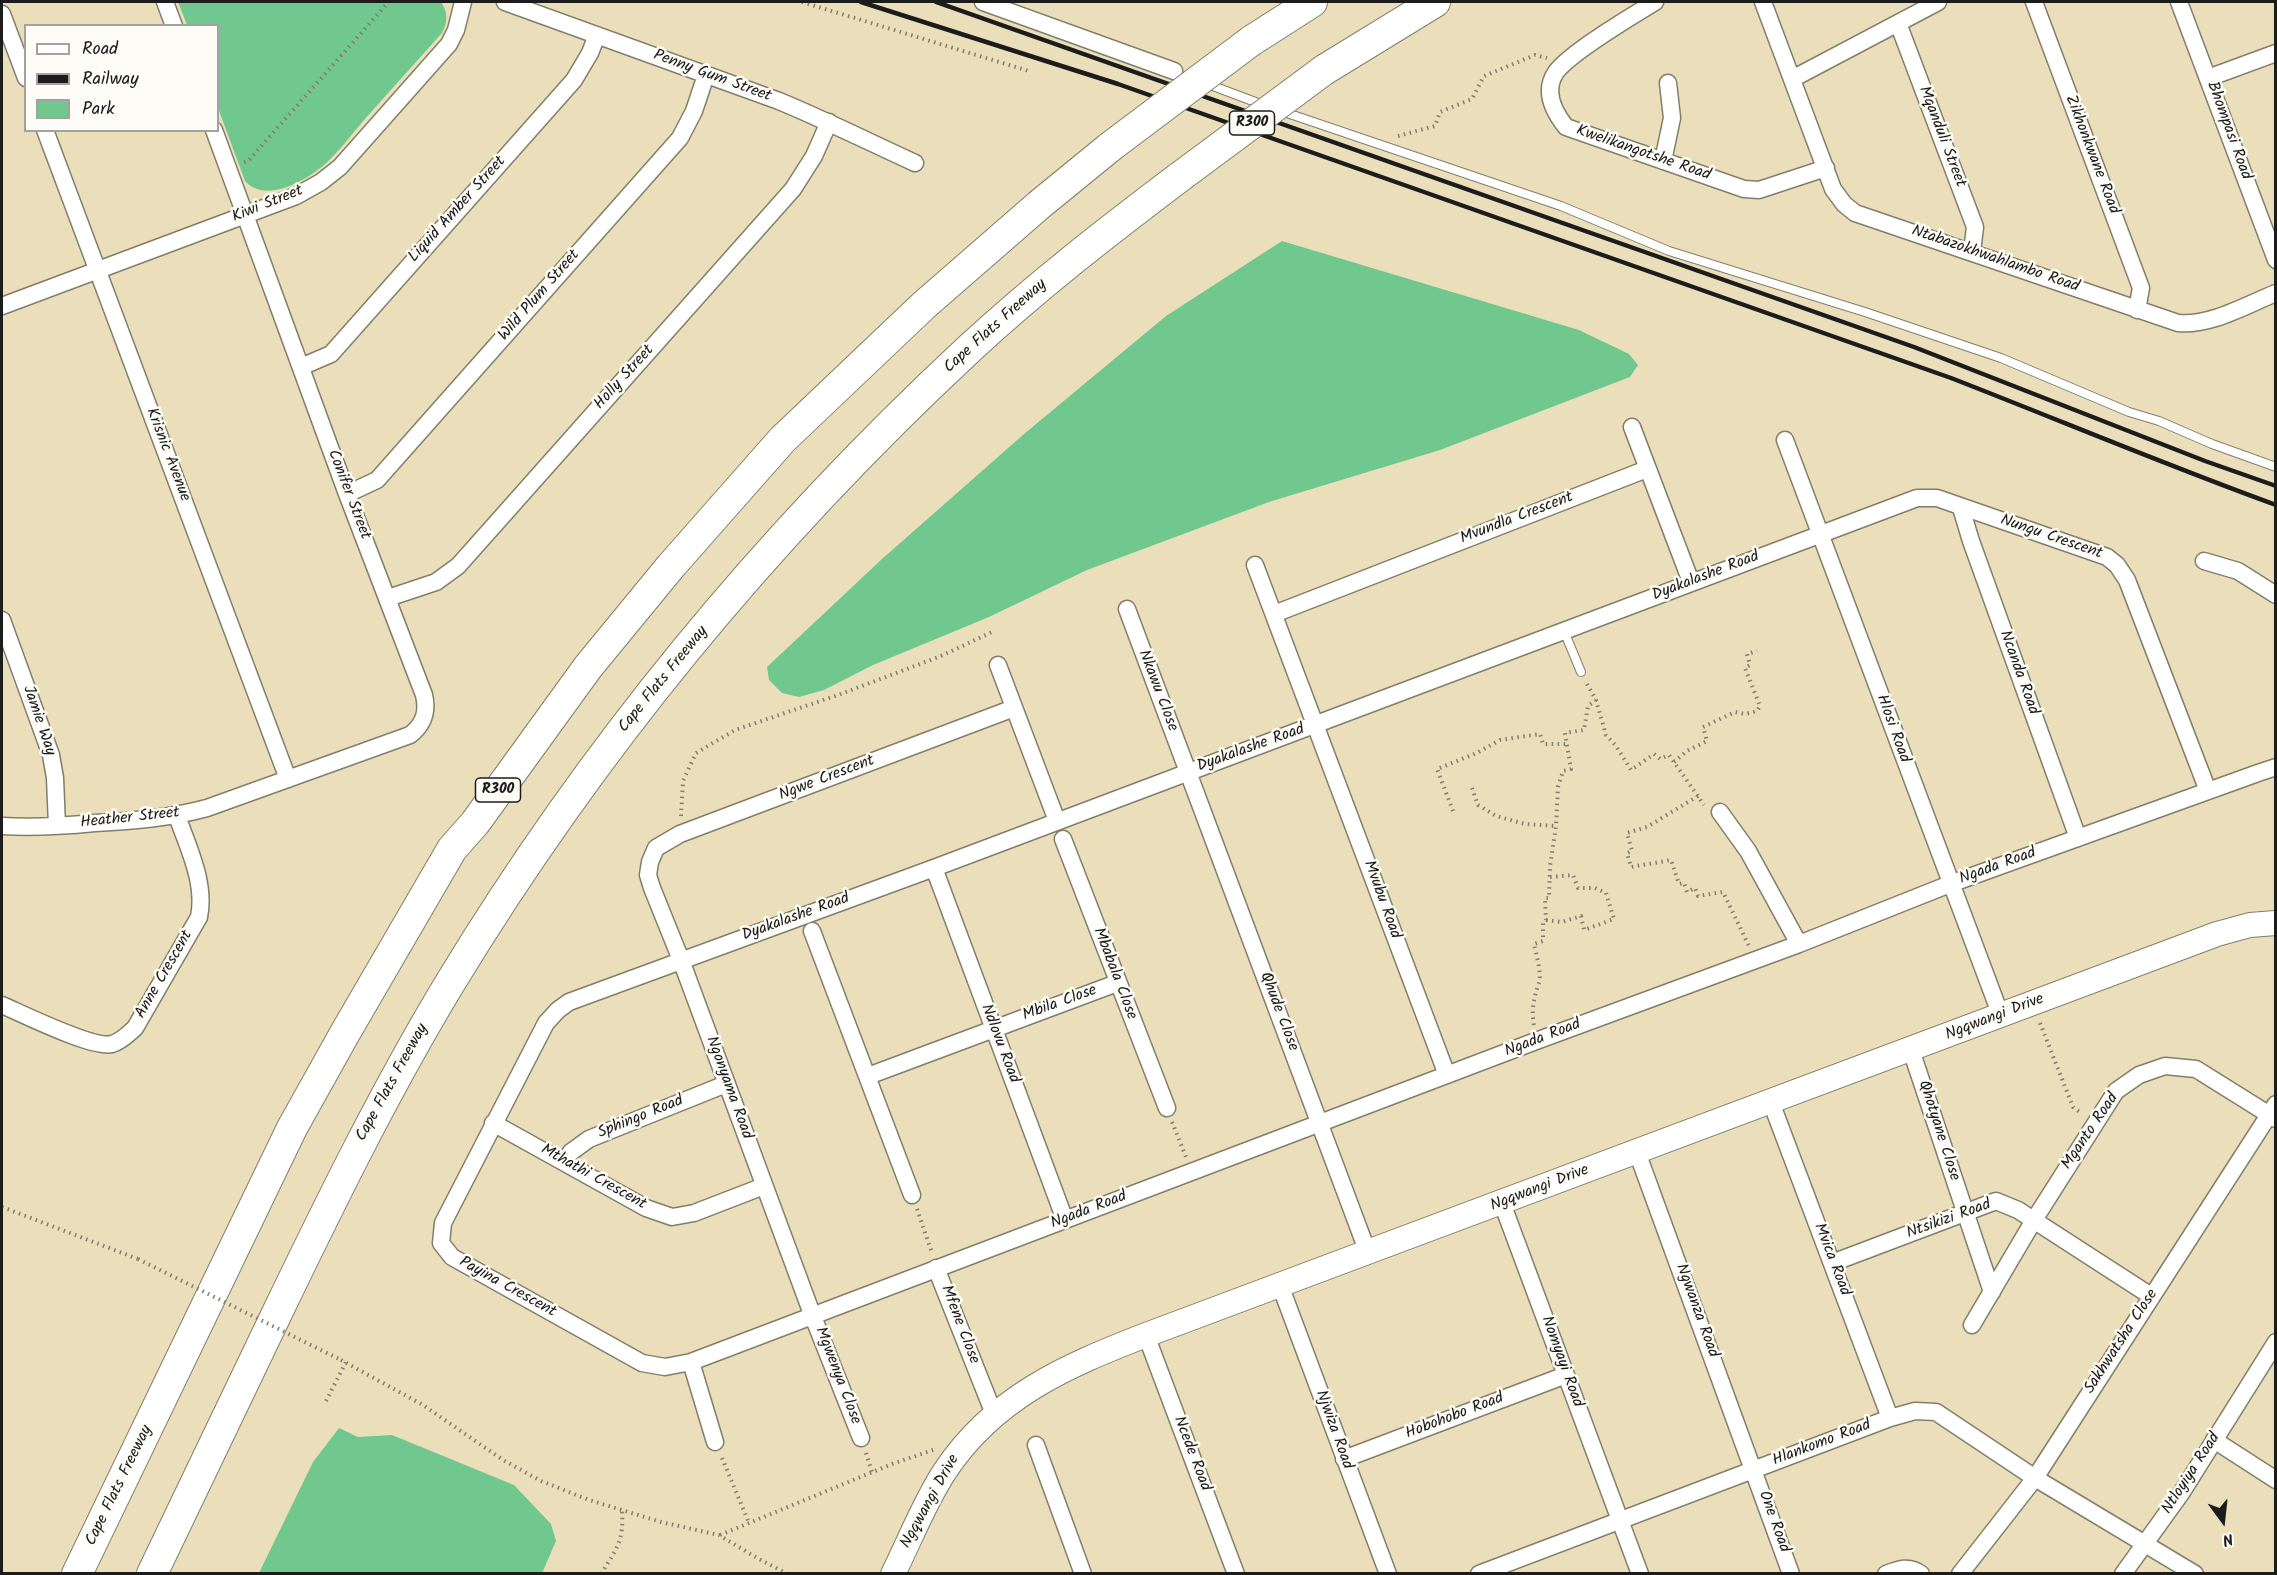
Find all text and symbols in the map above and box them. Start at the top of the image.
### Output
legend [24,24,219,132]
text: Road [82,35,118,64]
street label: Penny Gum Street [650,47,774,107]
text: Railway [82,65,139,94]
street label: Bhompasi Road [2201,79,2255,183]
street label: Mqanduli Street [1913,84,1969,190]
street label: Zikhonkwane Road [2060,93,2122,217]
text: Park [82,95,115,124]
road number: R300 [1230,111,1274,135]
street label: Kwelikangotshe Road [1573,122,1713,186]
street label: Liquid Amber Street [405,153,511,267]
street label: Kiwi Street [230,182,306,228]
street label: Ntabazokhwahlambo Road [1909,222,2081,298]
street label: Wild Plum Street [495,246,585,346]
street label: Cape Flats Freeway [941,276,1051,378]
street label: Holly Street [591,342,659,414]
street label: Krisnic Avenue [140,406,194,504]
street label: Conifer Street [322,447,374,543]
street label: Mvundla Crescent [1458,489,1576,549]
street label: Nungu Crescent [1997,512,2105,564]
street label: Dyakalashe Road [1650,548,1762,606]
street label: Cape Flats Freeway [615,623,713,737]
street label: Ncanda Road [1994,628,2042,718]
street label: Nkawu Close [1133,648,1181,734]
street label: Jamie Way [17,684,59,758]
street label: Hlosi Road [1871,692,1913,766]
street label: Dyakalashe Road [1195,721,1307,777]
street label: Ngwe Crescent [777,752,877,806]
road number: R300 [476,778,520,802]
street label: Heather Street [79,804,181,834]
street label: Ngada Road [1957,844,2039,890]
street label: Mvubu Road [1358,858,1404,942]
street label: Dyakalashe Road [740,890,852,946]
street label: Mbabala Close [1088,925,1140,1023]
street label: Anne Crescent [132,928,198,1022]
street label: Qhude Close [1254,970,1302,1054]
street label: Mbila Close [1020,982,1100,1026]
street label: Ngqwangi Drive [1943,990,2047,1046]
street label: Ndlovu Road [975,1002,1023,1086]
street label: Ngada Road [1502,1016,1584,1062]
street label: Cape Flats Freeway [353,1021,433,1145]
street label: Ngonyama Road [701,1034,755,1142]
street label: Qhotyane Close [1913,1078,1963,1184]
street label: Mganto Road [2058,1090,2124,1174]
street label: Sphingo Road [595,1092,687,1144]
street label: Mthathi Crescent [537,1141,649,1215]
street label: Ngqwangi Drive [1488,1161,1592,1217]
street label: Ngada Road [1048,1188,1130,1234]
street label: Ntsikizi Road [1904,1196,1994,1244]
street label: Mvica Road [1808,1221,1854,1299]
street label: Payina Crescent [455,1253,559,1323]
street label: Ngwanza Road [1670,1262,1722,1360]
street label: Mfene Close [935,1283,983,1367]
street label: Sakhwatsha Close [2081,1286,2163,1398]
street label: Nomyayi Road [1536,1314,1586,1410]
street label: Mgwenya Close [810,1325,864,1427]
street label: Njwiza Road [1310,1388,1356,1472]
street label: Hobohobo Road [1403,1389,1507,1445]
street label: Ncede Road [1168,1414,1214,1494]
street label: Hlankomo Road [1770,1416,1874,1472]
street label: Cape Flats Freeway [83,1423,157,1549]
street label: Ntloyiya Road [2159,1430,2225,1518]
street label: Ngqwangi Drive [897,1452,965,1552]
street label: One Road [1753,1489,1793,1555]
north arrow [2193,1491,2253,1551]
text: N [2220,1525,2236,1552]

